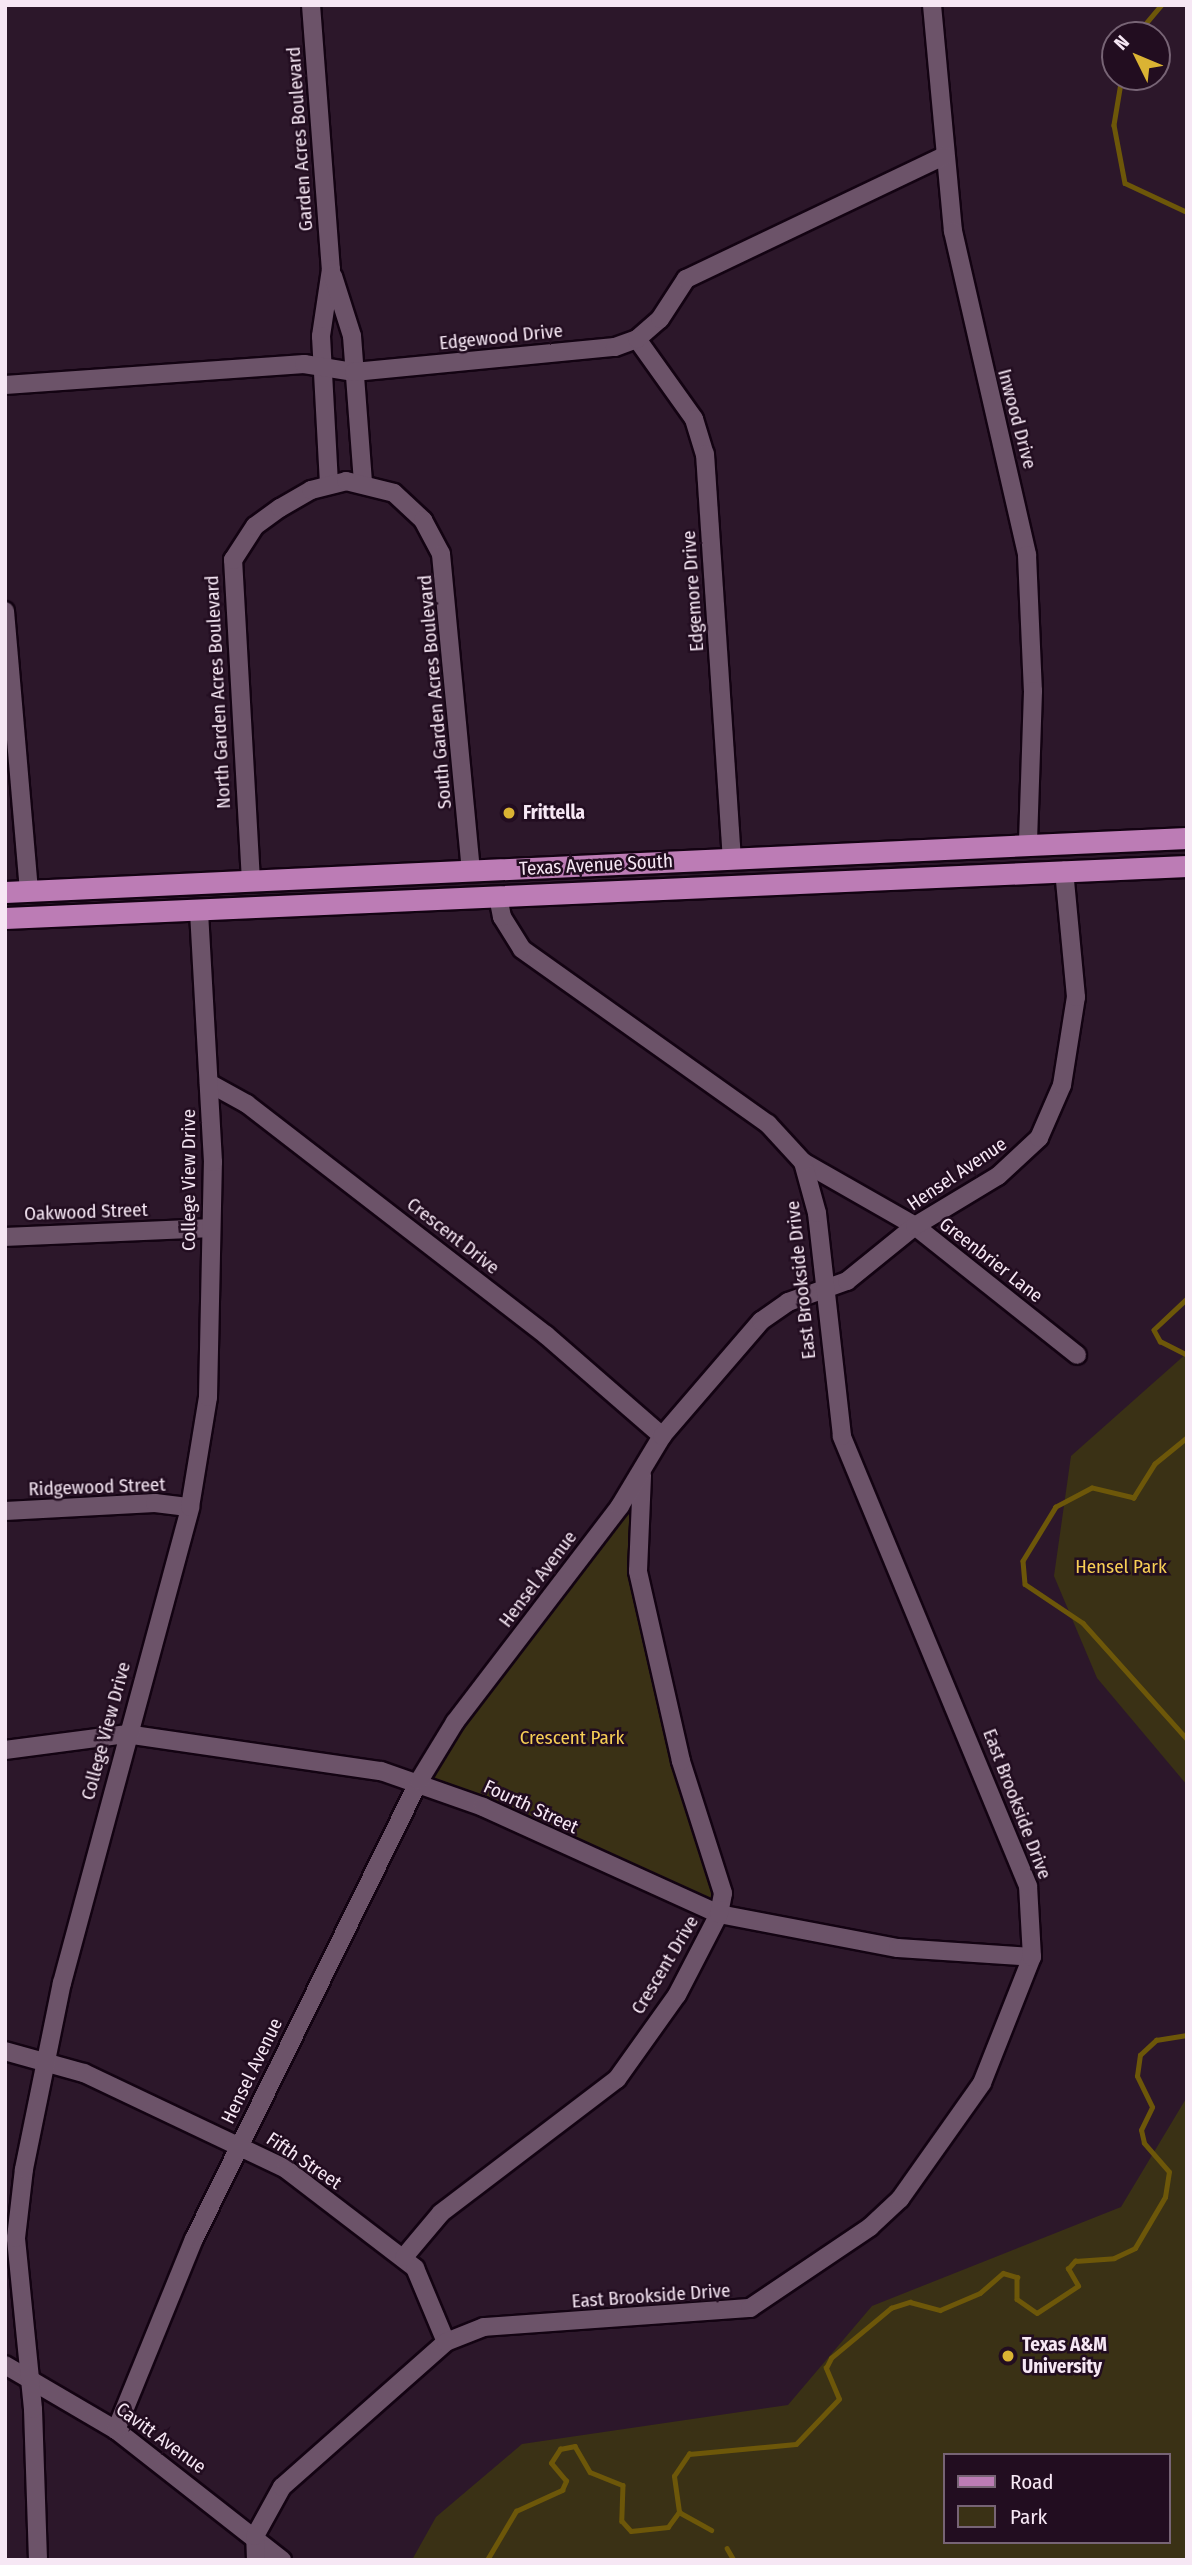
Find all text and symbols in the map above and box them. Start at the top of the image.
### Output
north arrow [1101,21,1171,91]
text: N [1109,31,1134,55]
street label: Garden Acres Boulevard [282,46,318,232]
street label: Edgewood Drive [438,319,564,355]
street label: Inwood Drive [993,367,1041,471]
street label: Edgemore Drive [677,530,709,652]
street label: South Garden Acres Boulevard [413,574,457,810]
street label: North Garden Acres Boulevard [200,575,236,809]
place label: Frittella [523,802,585,824]
marker: Frittella [501,805,517,821]
street label: Texas Avenue South [519,850,673,880]
street label: College View Drive [178,1109,200,1251]
street label: Hensel Avenue [903,1132,1011,1216]
street label: Crescent Drive [402,1193,504,1279]
street label: Oakwood Street [24,1198,148,1226]
street label: East Brookside Drive [781,1200,821,1360]
street label: Greenbrier Lane [935,1213,1047,1307]
street label: Ridgewood Street [28,1473,166,1501]
street label: Hensel Avenue [494,1526,582,1632]
park label: Hensel Park [1075,1556,1167,1578]
street label: College View Drive [77,1659,135,1803]
street label: East Brookside Drive [978,1726,1056,1882]
park label: Crescent Park [520,1727,624,1749]
street label: Fourth Street [480,1775,582,1839]
street label: Crescent Drive [627,1912,703,2018]
street label: Hensel Avenue [217,2014,287,2128]
street label: Fifth Street [262,2128,346,2194]
street label: East Brookside Drive [571,2279,731,2313]
place label: Texas A&M University [1022,2334,1107,2378]
marker: Texas A&M University [1000,2348,1016,2364]
street label: Cavitt Avenue [112,2398,210,2478]
legend [944,2453,1171,2544]
text: Road [1010,2469,1054,2495]
text: Park [1010,2504,1047,2530]

